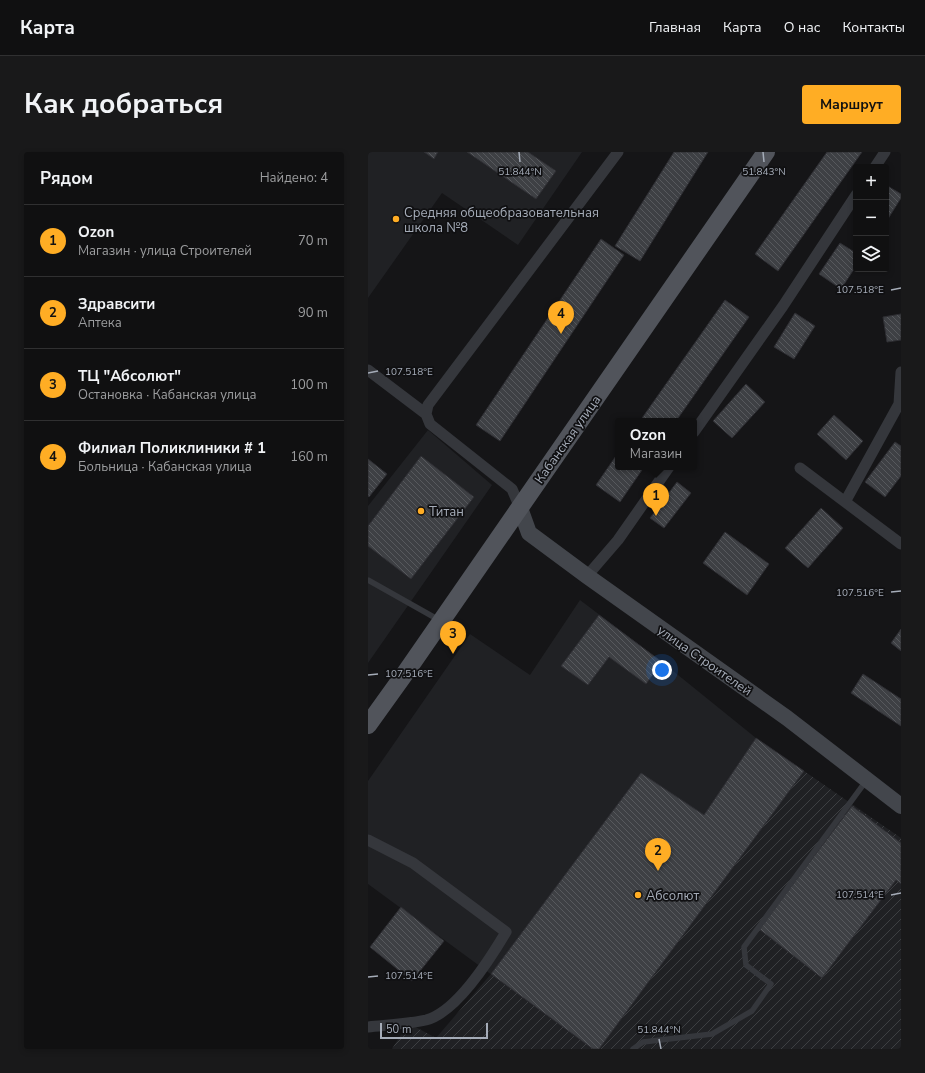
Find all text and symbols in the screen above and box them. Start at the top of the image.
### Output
text: Карта [20,15,75,41]
text: Главная [649,18,701,37]
text: Карта [723,18,762,37]
text: О нас [784,18,820,37]
text: Контакты [842,18,905,37]
text: Как добраться [24,85,223,123]
button: Маршрут [802,85,901,124]
map controls [853,164,889,272]
button: + [853,164,889,200]
text: 51.844°N [498,165,542,179]
text: 51.843°N [742,165,786,179]
text: Рядом [40,167,93,190]
text: Найдено: 4 [260,169,328,187]
button: − [853,200,889,236]
place label: Средняя общеобразовательная школа №8 [404,204,599,237]
marker: Средняя общеобразовательная школа №8 [391,214,401,224]
text: Ozon [78,222,114,242]
text: 1 [49,232,57,250]
text: 70 m [298,232,328,250]
button: layers [853,236,889,272]
text: Магазин · улица Строителей [78,242,252,260]
text: 107.518°E [836,283,884,297]
text: Здравсити [78,294,155,314]
pin: 4 [548,301,574,334]
text: 2 [49,304,57,322]
text: 90 m [298,304,328,322]
text: Аптека [78,314,122,332]
text: 107.518°E [385,365,433,379]
text: ТЦ "Абсолют" [78,366,181,386]
text: 3 [49,376,57,394]
text: 100 m [290,376,328,394]
text: Остановка · Кабанская улица [78,386,256,404]
street label: Кабанская улица [531,392,605,487]
popup [615,418,697,470]
text: Ozon [630,425,666,445]
text: Филиал Поликлиники # 1 [78,438,266,458]
text: Магазин [630,445,682,463]
text: 4 [49,448,57,466]
text: 160 m [290,448,328,466]
text: Больница · Кабанская улица [78,458,252,476]
pin: 1 [643,483,669,516]
place label: Титан [429,503,464,521]
marker: Титан [416,506,426,516]
text: 107.516°E [836,586,884,600]
pin: 3 [440,621,466,654]
street label: улица Строителей [654,621,755,700]
your location [652,660,672,680]
text: 107.516°E [385,667,433,681]
pin: 2 [645,838,671,871]
place label: Абсолют [646,887,699,905]
text: 107.514°E [836,888,884,902]
marker: Абсолют [633,890,643,900]
text: 107.514°E [385,969,433,983]
scale bar [380,1021,488,1040]
text: 50 m [386,1022,411,1037]
text: 51.844°N [637,1023,681,1037]

